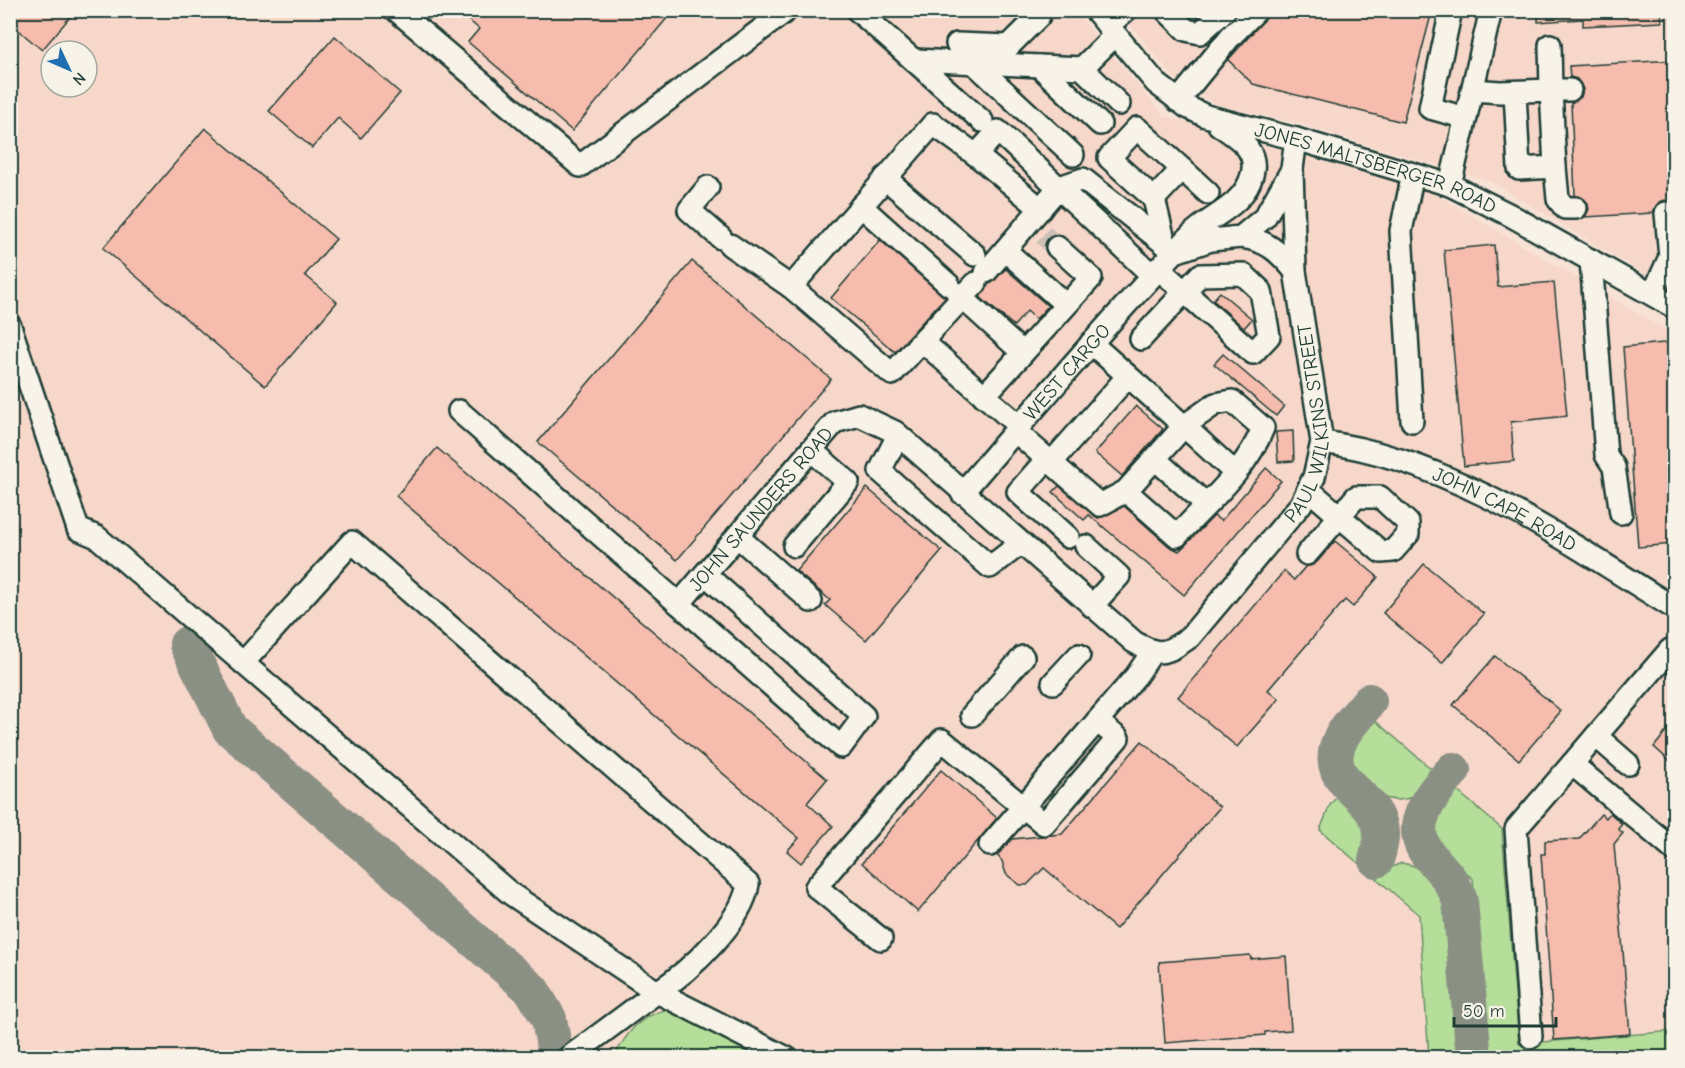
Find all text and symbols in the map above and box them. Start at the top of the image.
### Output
north arrow [39,39,99,99]
text: N [69,69,89,89]
street label: JONES MALTSBERGER ROAD [1252,118,1500,218]
street label: WEST CARGO [1019,319,1115,425]
street label: PAUL WILKINS STREET [1280,322,1334,527]
street label: JOHN SAUNDERS ROAD [684,422,838,596]
street label: JOHN CAPE ROAD [1429,462,1581,556]
scale bar [1454,990,1556,1028]
text: 50 m [1463,1001,1505,1022]

